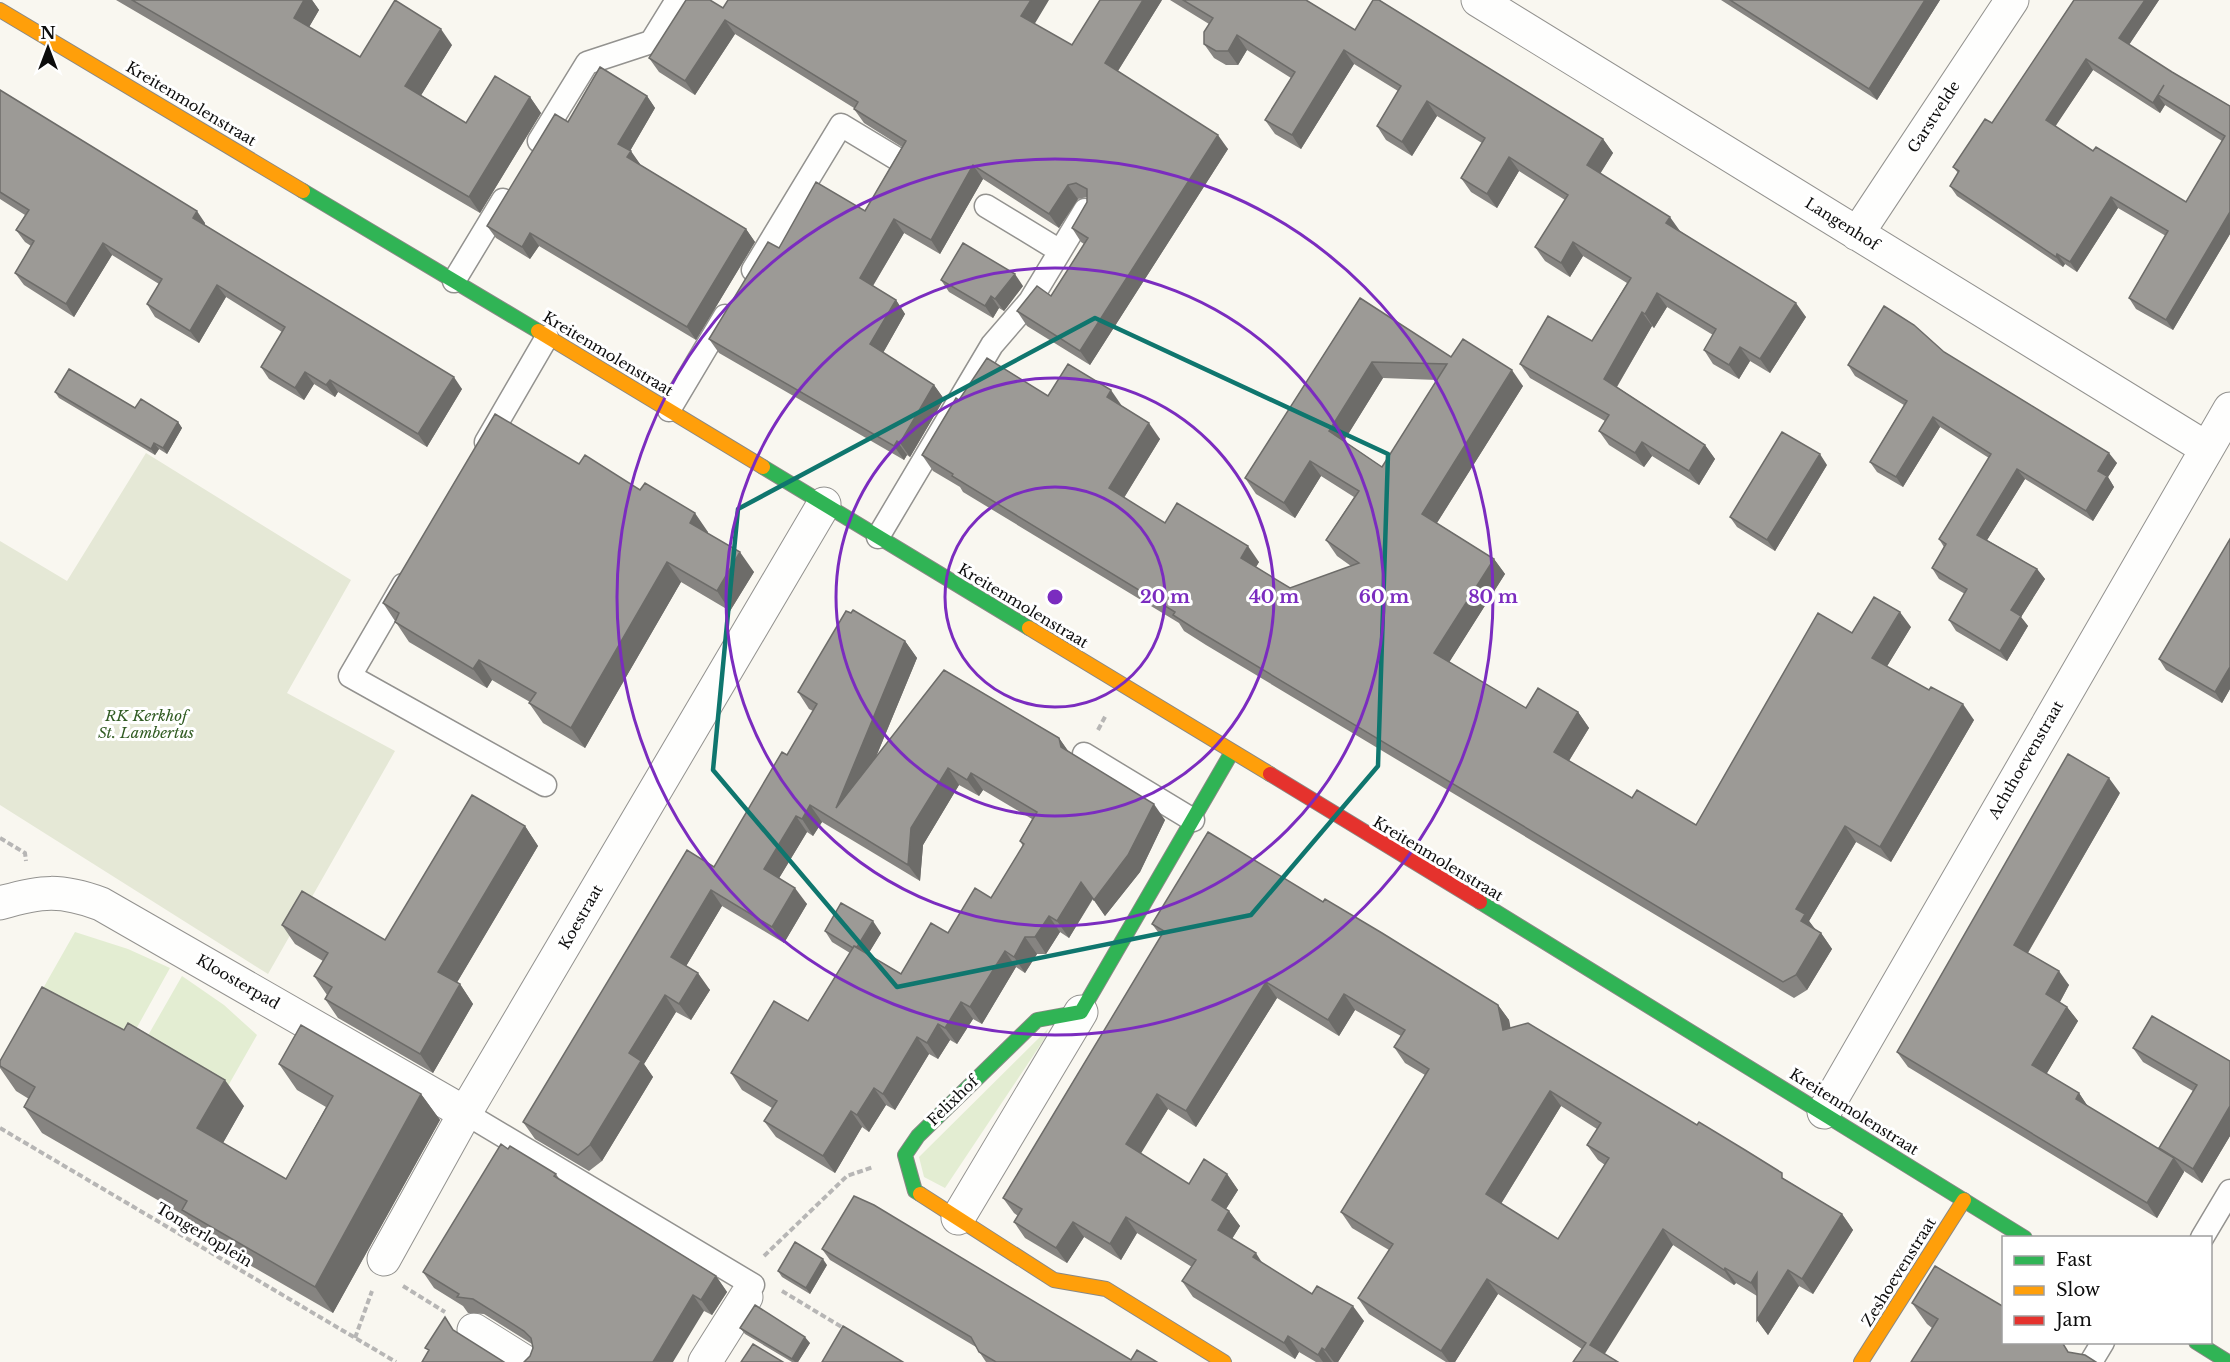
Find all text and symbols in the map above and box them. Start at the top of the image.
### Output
north arrow [18,18,78,78]
text: N [40,23,56,43]
street label: Kreitenmolenstraat [123,57,260,150]
street label: Garstvelde [1903,77,1964,156]
street label: Langenhof [1802,193,1884,255]
street label: Kreitenmolenstraat [540,307,677,400]
street label: Kreitenmolenstraat [955,559,1092,652]
text: 20 m [1140,586,1190,608]
text: 40 m [1249,586,1299,608]
text: 60 m [1359,586,1409,608]
text: 80 m [1468,586,1518,608]
centre of rings [1045,587,1065,607]
street label: Achthoevenstraat [1983,697,2067,823]
park label: RK Kerkhof St. Lambertus [98,706,194,742]
street label: Kreitenmolenstraat [1370,812,1507,905]
street label: Koestraat [554,881,607,953]
street label: Kloosterpad [193,950,283,1013]
street label: Kreitenmolenstraat [1786,1064,1923,1159]
street label: Felixhof [923,1071,983,1130]
street label: Tongerloplein [153,1198,256,1271]
street label: Zeshoevenstraat [1857,1213,1940,1330]
legend [2002,1236,2212,1344]
text: Fast [2056,1249,2093,1271]
text: Slow [2056,1279,2101,1301]
text: Jam [2054,1309,2092,1331]

